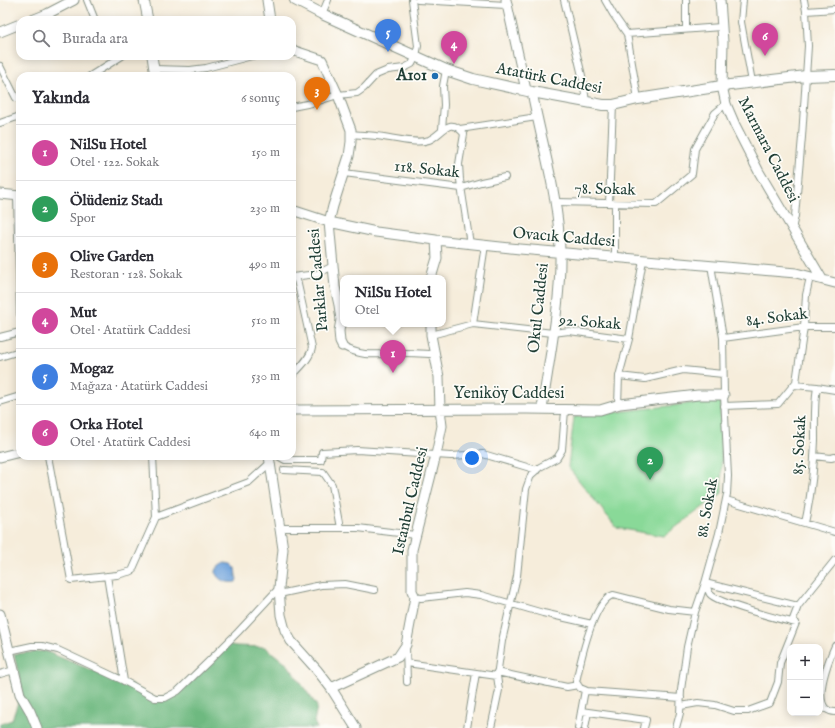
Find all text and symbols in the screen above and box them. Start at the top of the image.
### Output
search box [16,16,296,60]
pin: 5 [375,19,401,52]
pin: 6 [752,23,778,56]
icon: search [30,27,52,49]
text: Burada ara [62,29,128,48]
pin: 4 [441,31,467,64]
street label: Atatürk Caddesi [493,59,604,99]
place label: A101 [396,66,427,86]
marker: A101 [430,71,440,81]
pin: 3 [304,77,330,110]
text: Yakında [32,88,90,109]
text: 6 sonuç [241,90,280,107]
street label: Marmara Caddesi [733,94,803,206]
text: NilSu Hotel [70,135,147,154]
text: 1 [43,144,47,161]
text: 150 m [251,144,280,161]
text: Otel · 122. Sokak [70,154,159,171]
street label: 118. Sokak [393,157,461,183]
street label: 78. Sokak [574,179,636,201]
text: Ölüdeniz Stadı [70,191,163,210]
text: 2 [42,200,48,217]
text: 230 m [250,200,280,217]
text: Spor [70,210,95,227]
street label: Ovacık Caddesi [512,224,616,252]
street label: Parklar Caddesi [305,227,333,333]
text: Olive Garden [70,247,154,266]
text: 3 [43,256,47,273]
text: 490 m [249,256,280,273]
street label: Okul Caddesi [524,262,554,354]
text: Restoran · 128. Sokak [70,266,182,283]
popup [340,275,446,327]
text: NilSu Hotel [355,283,431,302]
text: Otel [355,302,379,319]
text: Mut [70,303,97,322]
street label: 84. Sokak [745,304,810,332]
street label: 92. Sokak [557,311,622,335]
text: 4 [42,312,48,329]
text: 510 m [251,312,280,329]
text: Otel · Atatürk Caddesi [70,322,191,339]
pin: 1 [380,340,406,373]
text: Mogaz [70,359,114,378]
text: 5 [43,368,47,385]
text: 530 m [251,368,280,385]
text: Mağaza · Atatürk Caddesi [70,378,208,395]
street label: Yeniköy Caddesi [453,384,565,404]
street label: 85. Sokak [788,414,812,475]
text: Orka Hotel [70,415,143,434]
text: 6 [42,424,48,441]
text: 640 m [249,424,280,441]
text: Otel · Atatürk Caddesi [70,434,191,451]
street label: Istanbul Caddesi [389,445,433,557]
pin: 2 [637,447,663,480]
your location [462,448,482,468]
street label: 88. Sokak [693,476,723,539]
map controls [787,644,823,716]
button: + [787,644,823,680]
button: − [787,680,823,716]

